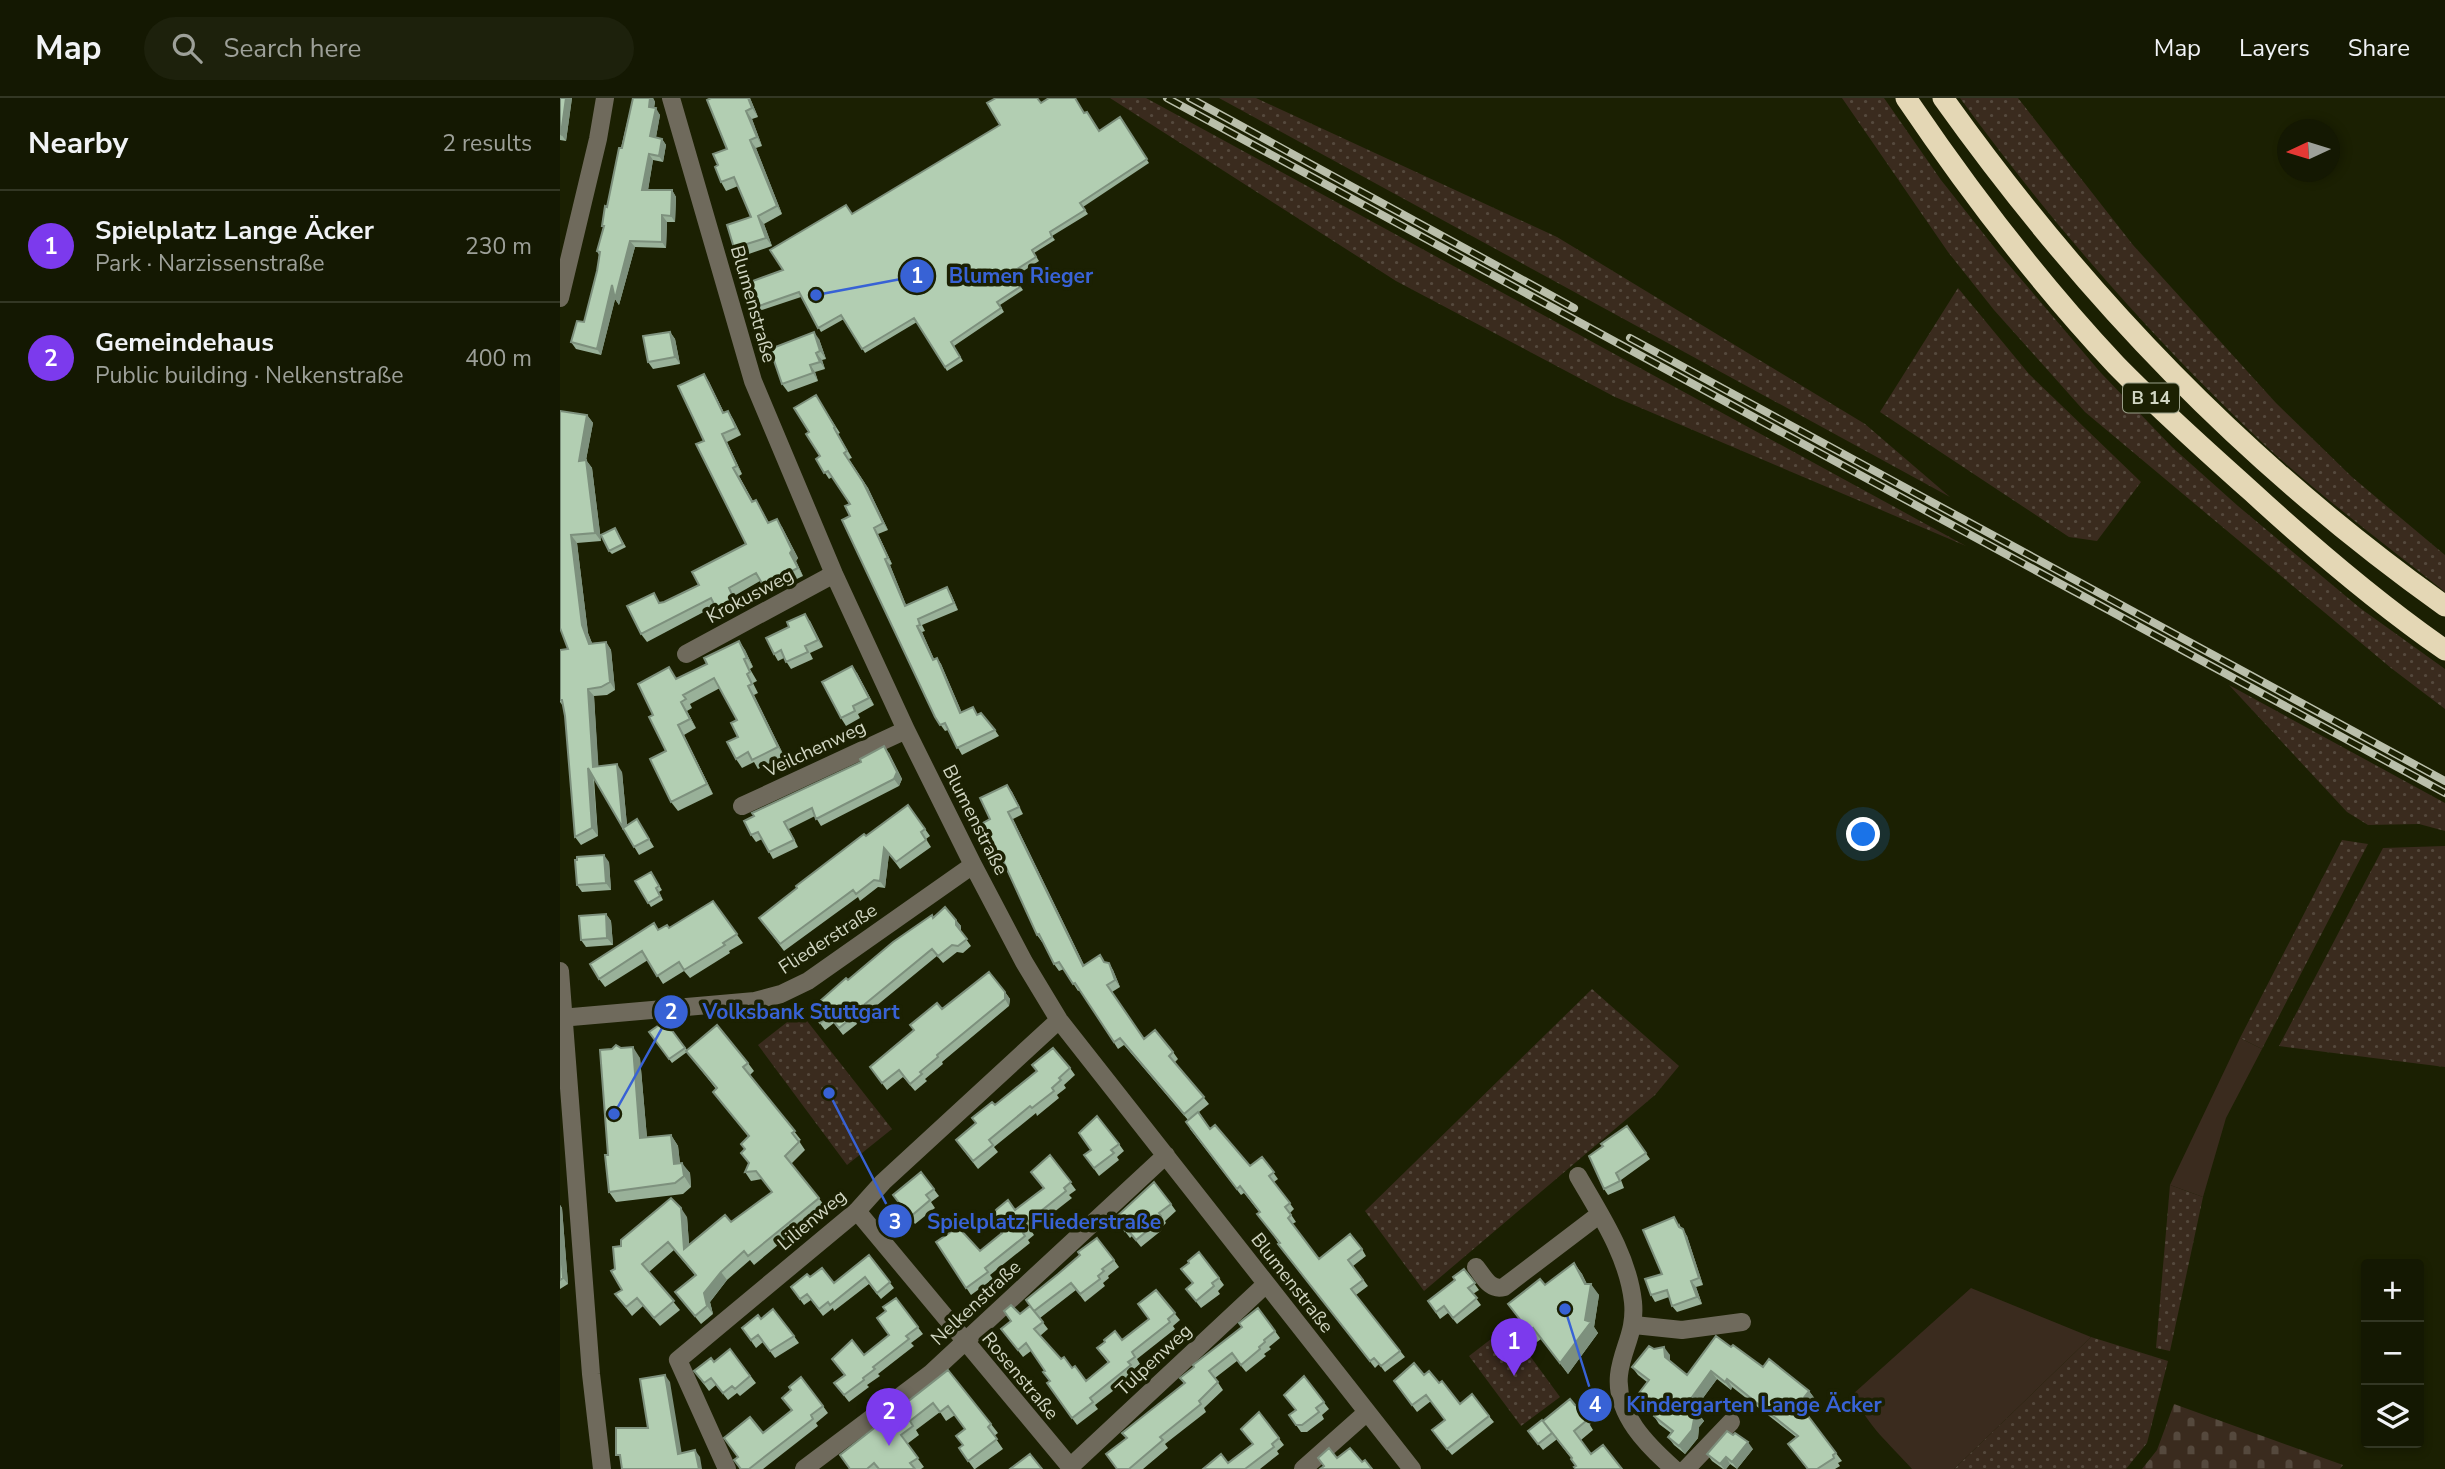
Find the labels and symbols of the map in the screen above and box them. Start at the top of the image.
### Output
north arrow [2277,119,2340,182]
street label: Blumenstraße [724,242,782,366]
callout: Blumen Rieger [900,255,1107,297]
text: 1 [911,262,923,290]
text: Blumen Rieger [949,262,1094,290]
road number: B 14 [2123,384,2179,412]
street label: Krokusweg [702,562,798,630]
street label: Veilchenweg [759,714,870,784]
street label: Blumenstraße [936,760,1014,880]
your location [1846,817,1880,851]
street label: Fliederstraße [774,897,882,981]
callout: Volksbank Stuttgart [654,991,914,1033]
text: 2 [665,998,677,1026]
text: Volksbank Stuttgart [702,998,900,1026]
street label: Lilienweg [772,1183,852,1257]
callout: Spielplatz Fliederstraße [878,1200,1175,1242]
text: 3 [889,1208,901,1236]
text: Spielplatz Fliederstraße [927,1208,1161,1236]
street label: Blumenstraße [1245,1227,1339,1339]
street label: Nelkenstraße [925,1255,1027,1351]
street label: Tulpenweg [1110,1318,1198,1402]
pin: 1 [1491,1318,1537,1376]
street label: Rosenstraße [976,1327,1064,1425]
callout: Kindergarten Lange Äcker [1577,1384,1895,1426]
pin: 2 [866,1388,912,1446]
text: 4 [1589,1391,1602,1419]
text: Kindergarten Lange Äcker [1626,1391,1882,1419]

